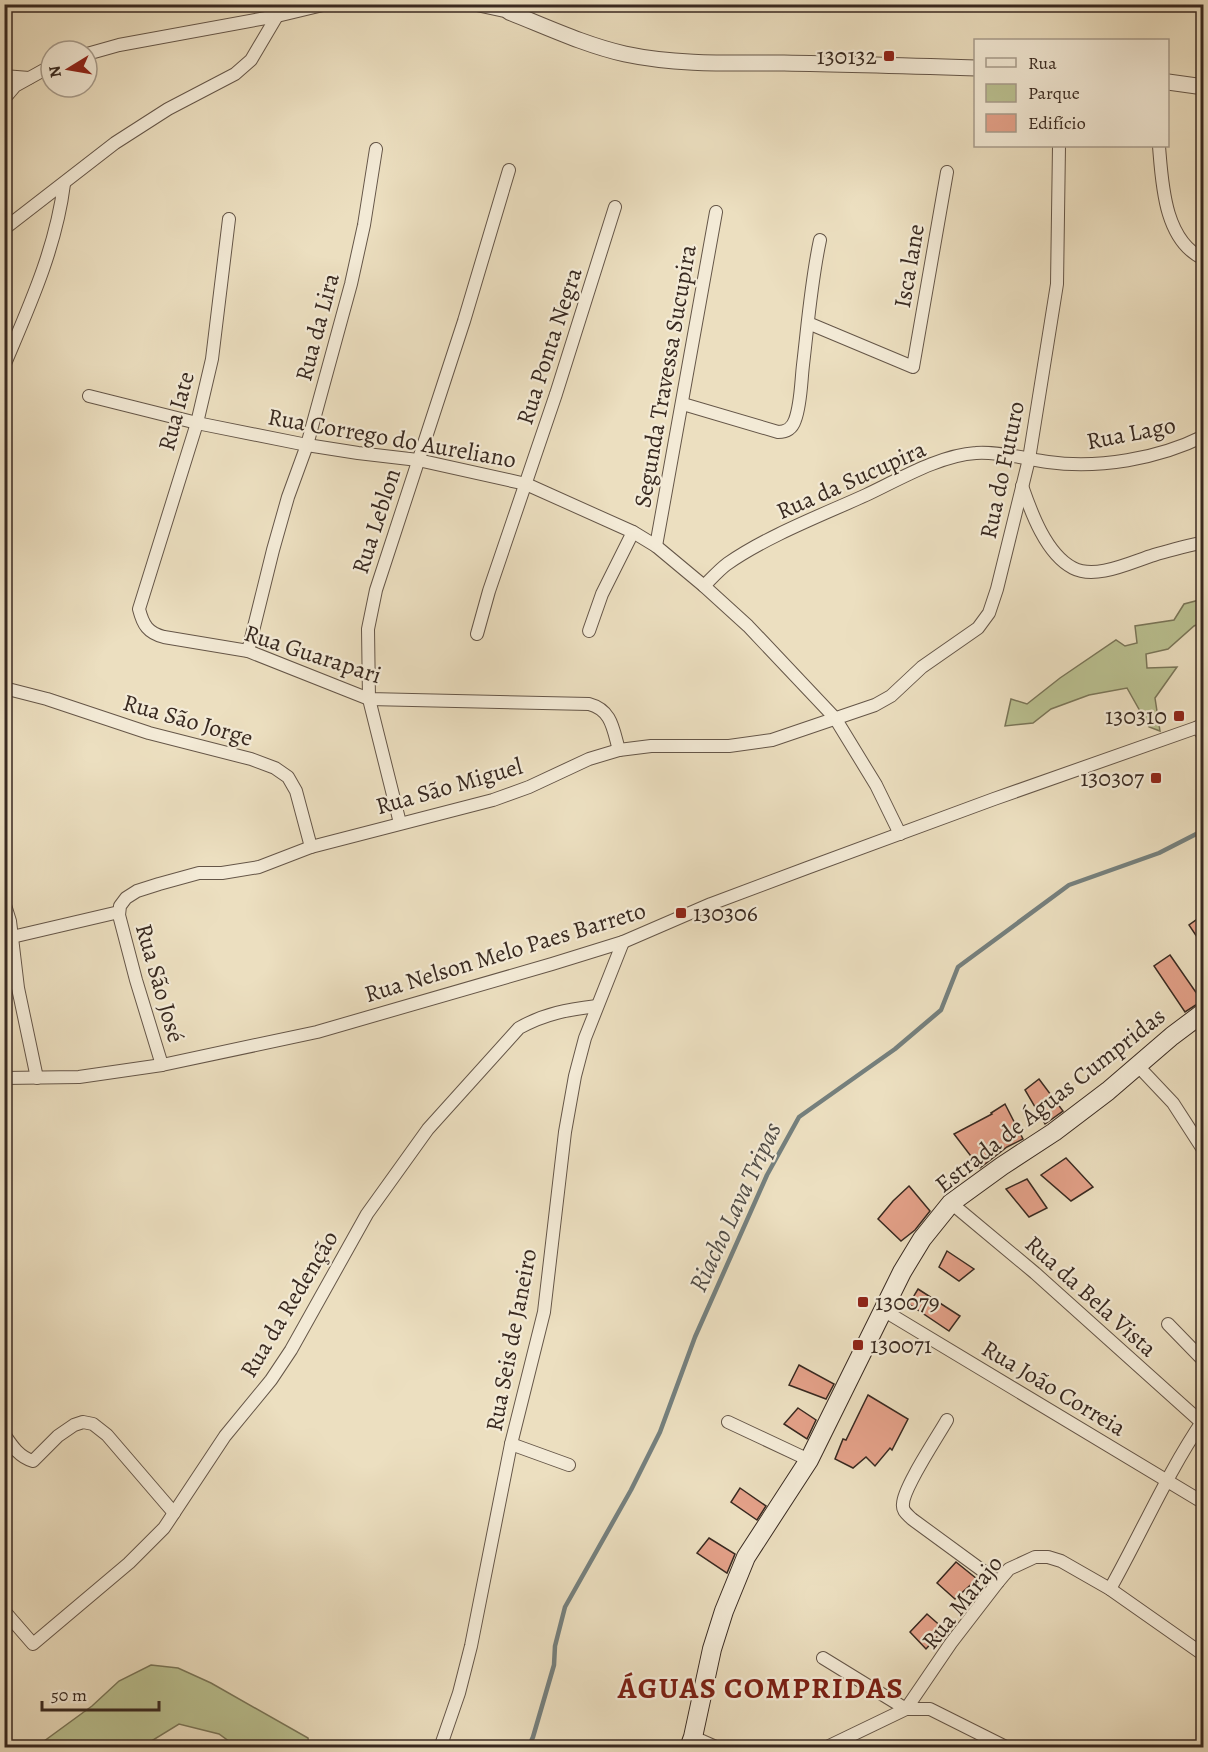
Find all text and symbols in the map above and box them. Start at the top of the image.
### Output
north arrow [39,39,99,99]
legend [974,39,1169,147]
place label: 130132 [816,40,877,72]
marker: 130132 [882,49,896,63]
text: Rua [1028,51,1057,75]
text: N [43,64,67,79]
text: Parque [1028,81,1080,105]
text: Edifício [1028,111,1086,135]
street label: Isca lane [886,222,932,310]
street label: Segunda Travessa Sucupira [626,241,704,510]
street label: Rua Ponta Negra [509,263,590,429]
street label: Rua da Lira [287,269,347,385]
street label: Rua Iate [150,368,202,454]
street label: Rua do Futuro [972,398,1032,542]
street label: Rua Corrego do Aureliano [265,400,519,476]
street label: Rua Lago [1084,409,1178,457]
street label: Rua da Sucupira [771,432,931,527]
street label: Rua Leblon [344,464,408,578]
street label: Rua Guarapari [240,617,386,691]
street label: Rua São Jorge [119,686,257,754]
place label: 130310 [1105,700,1167,732]
marker: 130310 [1172,709,1186,723]
street label: Rua São Miguel [372,750,526,822]
place label: 130307 [1080,762,1145,794]
marker: 130307 [1149,771,1163,785]
street label: Rua Nelson Melo Paes Barreto [361,894,649,1010]
place label: 130306 [693,897,758,929]
marker: 130306 [674,906,688,920]
street label: Rua São José [128,920,192,1046]
street label: Estrada de Águas Cumpridas [928,1000,1172,1200]
water label: Riacho Lava Tripas [680,1116,790,1298]
street label: Rua da Redenção [232,1224,346,1383]
street label: Rua da Bela Vista [1018,1228,1165,1364]
street label: Rua Seis de Janeiro [478,1246,544,1434]
place label: 130079 [875,1286,940,1318]
marker: 130079 [856,1295,870,1309]
place label: 130071 [870,1329,932,1361]
street label: Rua João Correia [976,1332,1133,1444]
marker: 130071 [851,1338,865,1352]
street label: Rua Marajo [914,1548,1010,1656]
district label: ÁGUAS COMPRIDAS [617,1668,904,1708]
scale bar [42,1674,159,1712]
text: 50 m [51,1683,87,1707]

